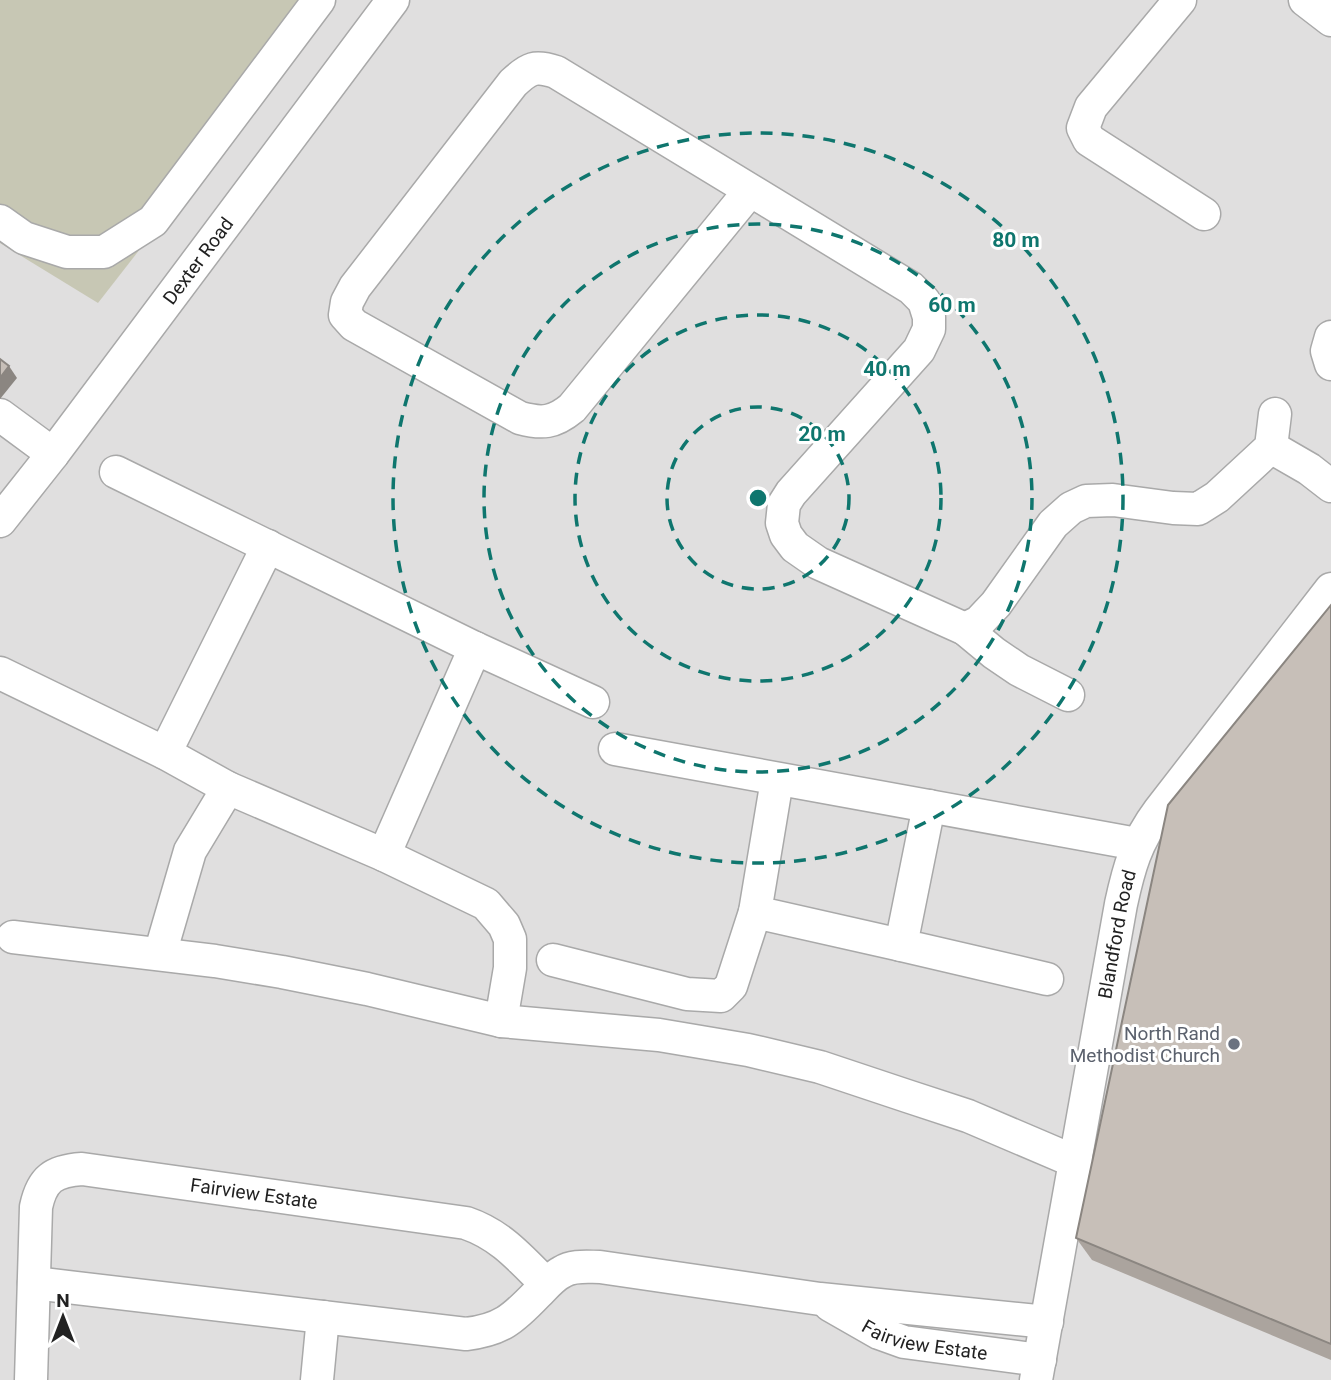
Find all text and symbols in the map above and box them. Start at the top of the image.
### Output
street label: Dexter Road [158,212,238,309]
text: 80 m [992,228,1040,252]
text: 60 m [928,293,976,317]
text: 40 m [863,357,911,381]
text: 20 m [798,422,846,446]
centre of rings [746,486,770,510]
street label: Blandford Road [1093,867,1140,1000]
place label: North Rand Methodist Church [1070,1022,1220,1067]
marker: North Rand Methodist Church [1226,1036,1242,1052]
street label: Fairview Estate [189,1173,319,1214]
north arrow [28,1282,98,1352]
text: N [56,1289,70,1312]
street label: Fairview Estate [858,1314,989,1364]

